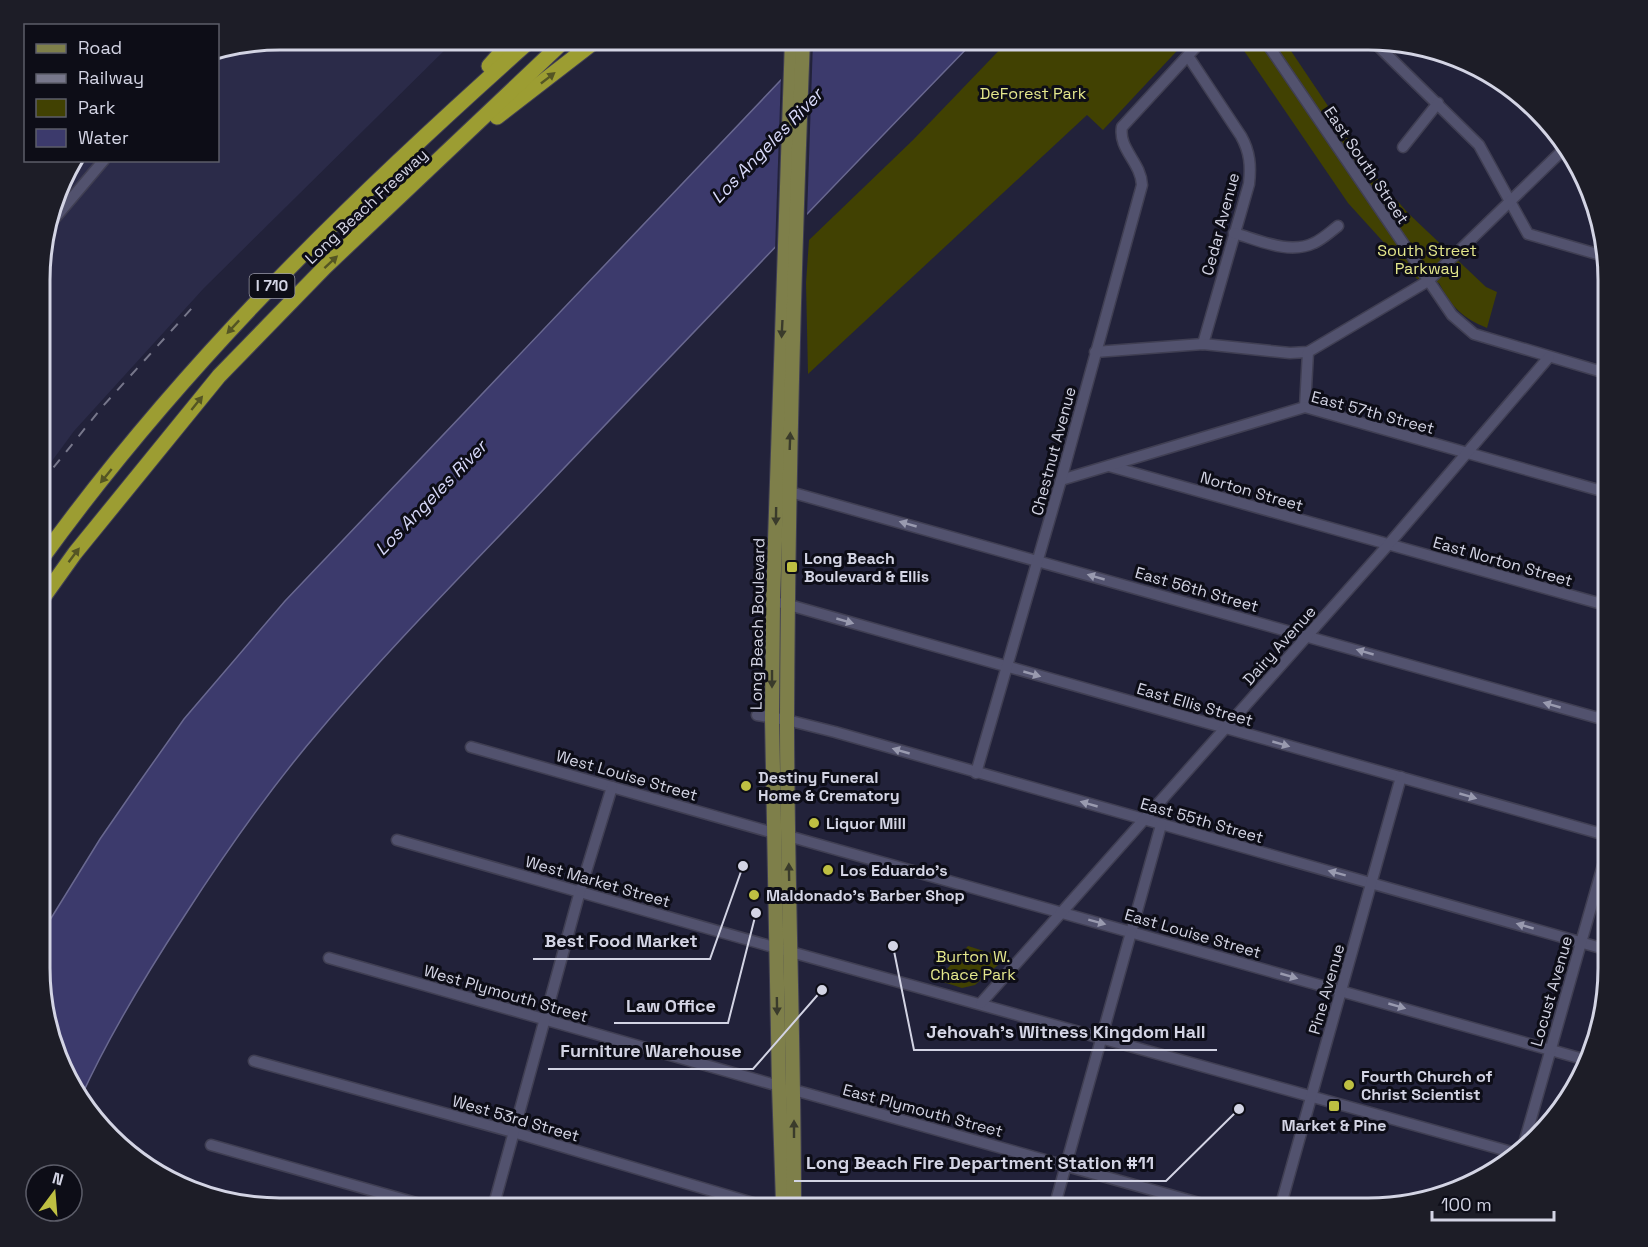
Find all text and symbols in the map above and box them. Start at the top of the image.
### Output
legend [24,24,219,162]
text: Road [78,36,122,59]
text: Railway [78,66,144,89]
one-way arrow [541,72,556,84]
water label: Los Angeles River [706,82,829,208]
park label: DeForest Park [980,83,1087,104]
text: Park [78,96,116,119]
street label: East South Street [1319,102,1414,228]
text: Water [78,126,129,149]
street label: Long Beach Freeway [301,144,432,269]
street label: Cedar Avenue [1197,170,1244,278]
park label: South Street Parkway [1377,240,1477,279]
one-way arrow [324,255,339,269]
road number: I 710 [250,274,294,298]
one-way arrow [778,319,787,338]
one-way arrow [226,320,240,335]
street label: Chestnut Avenue [1026,384,1081,518]
street label: East 57th Street [1309,386,1437,439]
one-way arrow [190,396,203,411]
one-way arrow [785,431,795,450]
water label: Los Angeles River [370,434,493,560]
street label: Norton Street [1198,467,1306,516]
one-way arrow [101,468,113,483]
one-way arrow [771,507,780,526]
one-way arrow [899,519,917,528]
street label: East Norton Street [1431,532,1575,591]
street label: Long Beach Boulevard [745,538,770,710]
one-way arrow [68,547,80,563]
place label: Long Beach Boulevard & Ellis [804,548,929,587]
marker: Long Beach Boulevard & Ellis [785,560,799,574]
street label: East 56th Street [1133,562,1261,617]
one-way arrow [1087,572,1105,581]
street label: Dairy Avenue [1238,601,1321,690]
one-way arrow [836,617,854,626]
one-way arrow [1355,647,1373,656]
one-way arrow [767,669,777,688]
one-way arrow [1024,670,1042,679]
street label: East Ellis Street [1134,678,1255,731]
one-way arrow [1543,700,1561,709]
one-way arrow [1271,739,1290,749]
street label: West Louise Street [554,745,700,806]
one-way arrow [892,746,910,755]
place label: Destiny Funeral Home & Crematory [758,767,900,806]
marker: Destiny Funeral Home & Crematory [739,779,753,793]
one-way arrow [1459,792,1477,801]
street label: East 55th Street [1138,793,1266,848]
one-way arrow [1079,799,1097,808]
place label: Liquor Mill [826,813,906,834]
marker: Liquor Mill [807,816,821,830]
street label: West Market Street [523,851,673,912]
place label: Los Eduardo's [840,860,948,881]
one-way arrow [784,863,794,882]
marker: Los Eduardo's [821,863,835,877]
one-way arrow [1328,868,1346,878]
place label: Maldonado's Barber Shop [766,885,965,906]
marker: Maldonado's Barber Shop [747,888,761,902]
street label: East Louise Street [1122,904,1264,963]
one-way arrow [1088,918,1106,927]
one-way arrow [1515,921,1534,931]
callout: Best Food Market [533,923,710,959]
text: Best Food Market [544,929,698,952]
street label: Locust Avenue [1526,933,1577,1049]
street label: Pine Avenue [1304,941,1349,1037]
park label: Burton W. Chace Park [930,946,1016,985]
street label: West Plymouth Street [421,960,590,1027]
one-way arrow [1280,972,1298,981]
callout: Law Office [614,987,728,1023]
text: Law Office [626,994,716,1017]
one-way arrow [773,997,782,1016]
one-way arrow [1388,1002,1407,1012]
callout: Jehovah's Witness Kingdom Hall [914,1014,1217,1050]
text: Jehovah's Witness Kingdom Hall [926,1020,1206,1043]
callout: Furniture Warehouse [548,1033,753,1069]
text: Furniture Warehouse [560,1039,742,1062]
place label: Fourth Church of Christ Scientist [1361,1066,1492,1105]
marker: Fourth Church of Christ Scientist [1342,1078,1356,1092]
street label: East Plymouth Street [841,1079,1005,1142]
street label: West 53rd Street [450,1090,582,1147]
marker: Market & Pine [1327,1099,1341,1113]
place label: Market & Pine [1281,1115,1387,1136]
one-way arrow [789,1119,799,1138]
callout: Long Beach Fire Department Station #11 [794,1145,1166,1181]
text: Long Beach Fire Department Station #11 [806,1151,1154,1174]
north arrow [24,1163,84,1223]
text: N [50,1167,66,1191]
scale bar [1432,1184,1554,1222]
text: 100 m [1441,1193,1492,1216]

